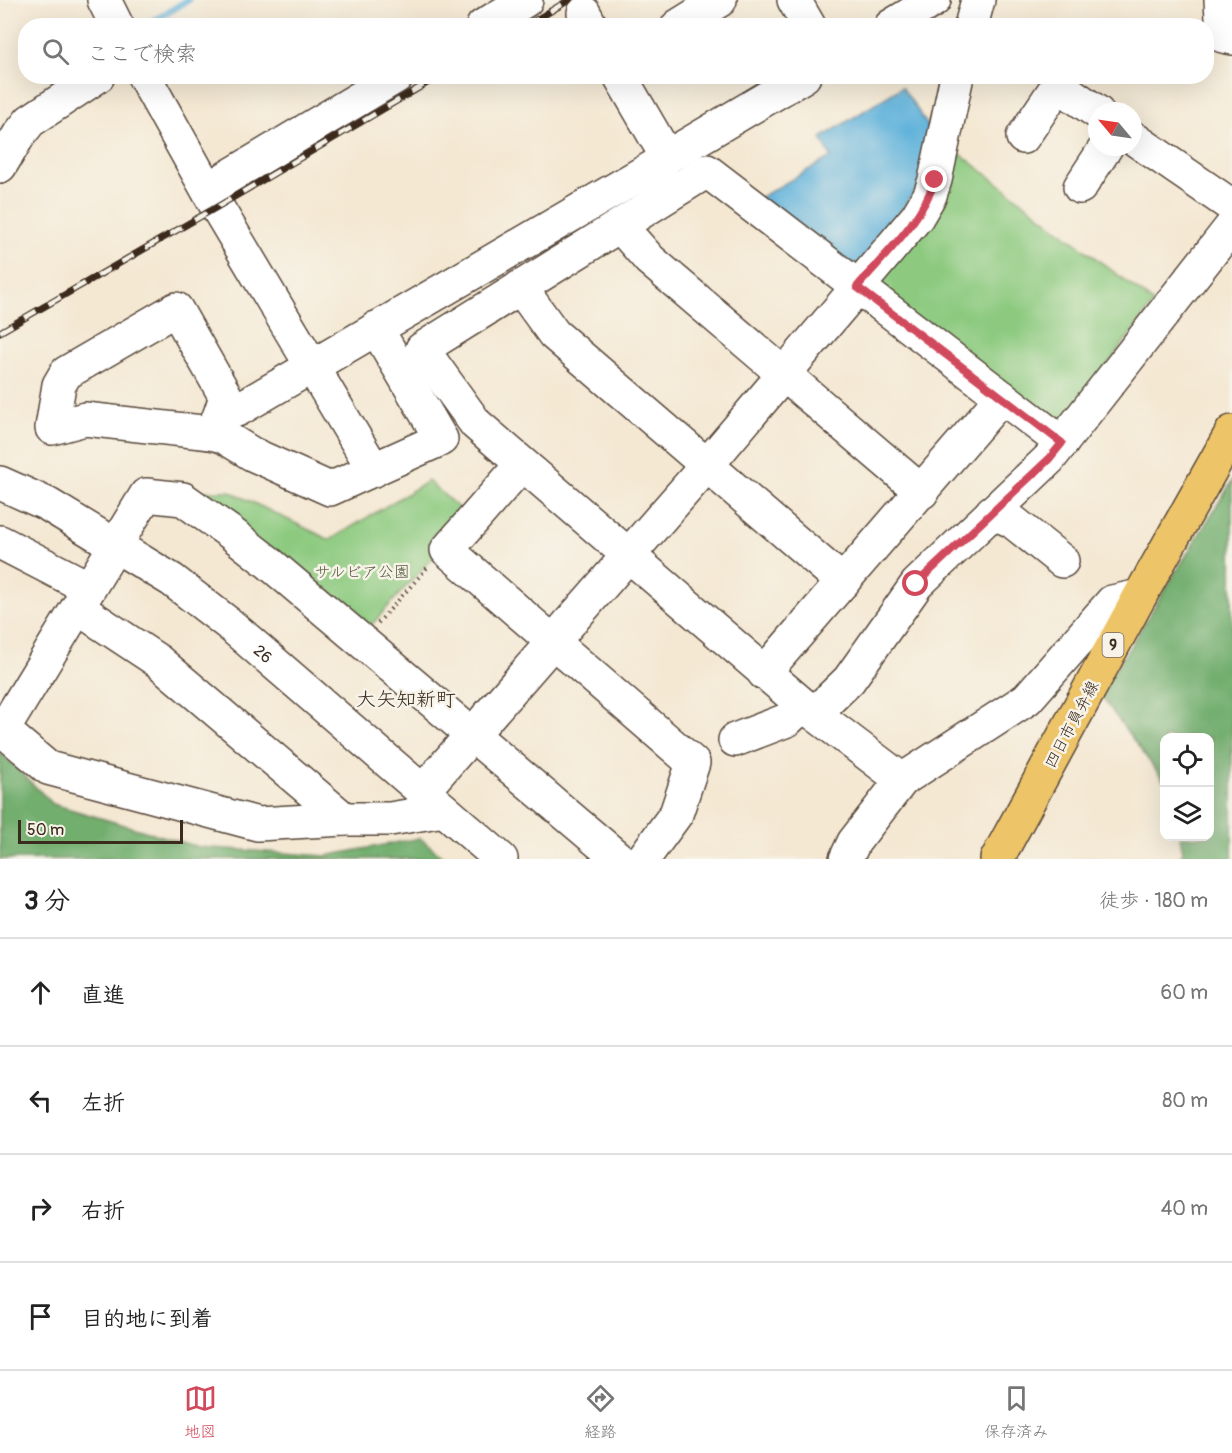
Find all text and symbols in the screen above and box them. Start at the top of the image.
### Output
search box [18,18,1214,84]
icon: search [39,35,72,68]
text: ここで検索 [87,40,197,68]
north arrow [1088,102,1142,156]
route end [921,166,947,192]
park label: サルビア公園 [314,562,410,582]
route start [902,570,928,596]
road number: 9 [1102,633,1124,657]
street label: 26 [249,641,276,668]
street label: 四日市員弁線 [1041,677,1103,772]
district label: 大矢知新町 [356,687,456,712]
map controls [1160,733,1214,841]
button: locate [1160,733,1214,787]
button: layers [1160,787,1214,841]
scale bar [18,817,183,844]
text: 50 m [27,820,64,840]
text: 3 分 [24,885,70,917]
text: 徒歩 · 180 m [1099,888,1208,913]
icon: ahead [24,976,57,1009]
text: 60 m [1161,980,1208,1005]
text: 直進 [81,981,125,1009]
icon: left [24,1084,57,1117]
text: 80 m [1162,1088,1208,1113]
text: 左折 [81,1089,125,1117]
icon: right [24,1192,57,1225]
text: 40 m [1161,1196,1208,1221]
text: 右折 [81,1197,125,1225]
icon: arrive [24,1300,57,1333]
text: 目的地に到着 [81,1305,213,1333]
tab: 地図 [184,1382,217,1442]
tab: 経路 [584,1382,617,1442]
tab: 保存済み [984,1382,1048,1442]

